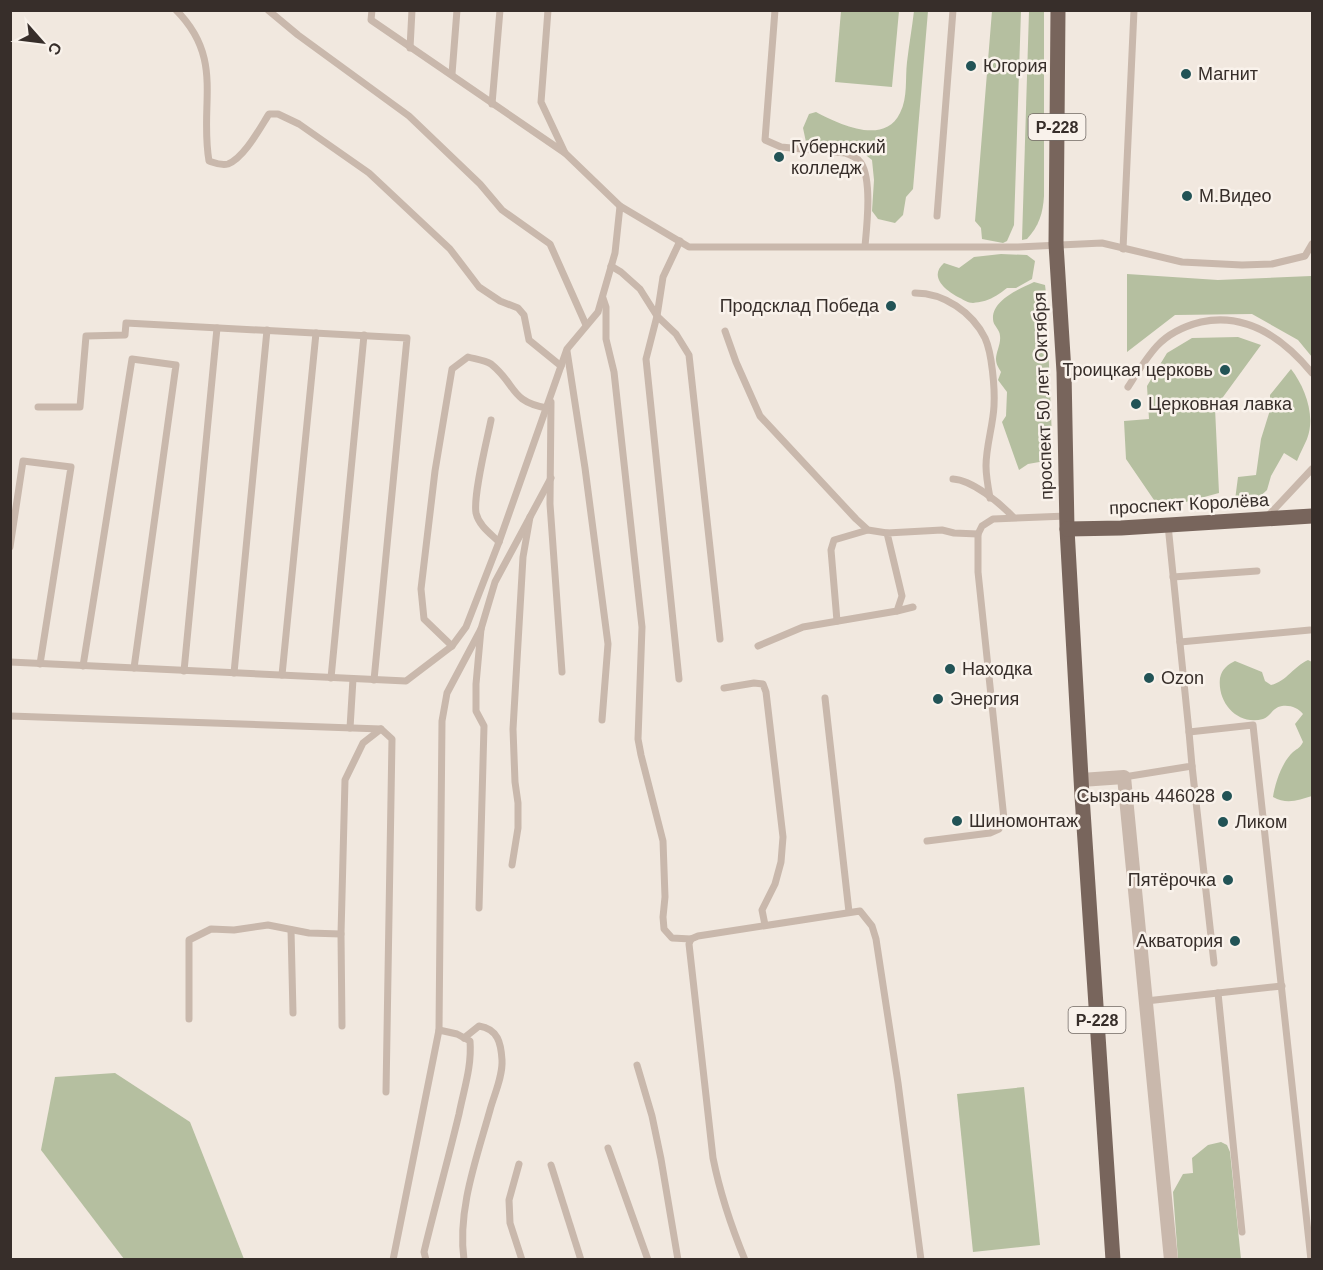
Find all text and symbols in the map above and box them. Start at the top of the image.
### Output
north arrow [12,12,72,72]
text: С [44,40,65,58]
place label: Югория [983,56,1047,76]
marker: Югория [964,59,978,73]
place label: Магнит [1198,64,1258,84]
marker: Магнит [1179,67,1193,81]
road number: Р-228 [1028,114,1086,140]
place label: Губернский колледж [791,137,886,178]
marker: Губернский колледж [772,150,786,164]
place label: М.Видео [1199,186,1272,206]
marker: М.Видео [1180,189,1194,203]
street label: проспект 50 лет Октября [1029,292,1057,500]
place label: Продсклад Победа [720,296,880,316]
marker: Продсклад Победа [884,299,898,313]
place label: Троицкая церковь [1062,360,1213,380]
marker: Троицкая церковь [1218,363,1232,377]
place label: Церковная лавка [1148,394,1293,414]
marker: Церковная лавка [1129,397,1143,411]
street label: проспект Королёва [1109,490,1270,518]
place label: Находка [962,659,1033,679]
marker: Находка [943,662,957,676]
place label: Ozon [1161,668,1204,688]
marker: Ozon [1142,671,1156,685]
place label: Энергия [950,689,1019,709]
marker: Энергия [931,692,945,706]
place label: Сызрань 446028 [1076,786,1215,806]
marker: Сызрань 446028 [1220,789,1234,803]
place label: Шиномонтаж [969,811,1078,831]
place label: Ликом [1235,812,1287,832]
marker: Шиномонтаж [950,814,964,828]
marker: Ликом [1216,815,1230,829]
place label: Пятёрочка [1128,870,1217,890]
marker: Пятёрочка [1221,873,1235,887]
place label: Акватория [1136,931,1223,951]
marker: Акватория [1228,934,1242,948]
road number: Р-228 [1068,1007,1126,1033]

